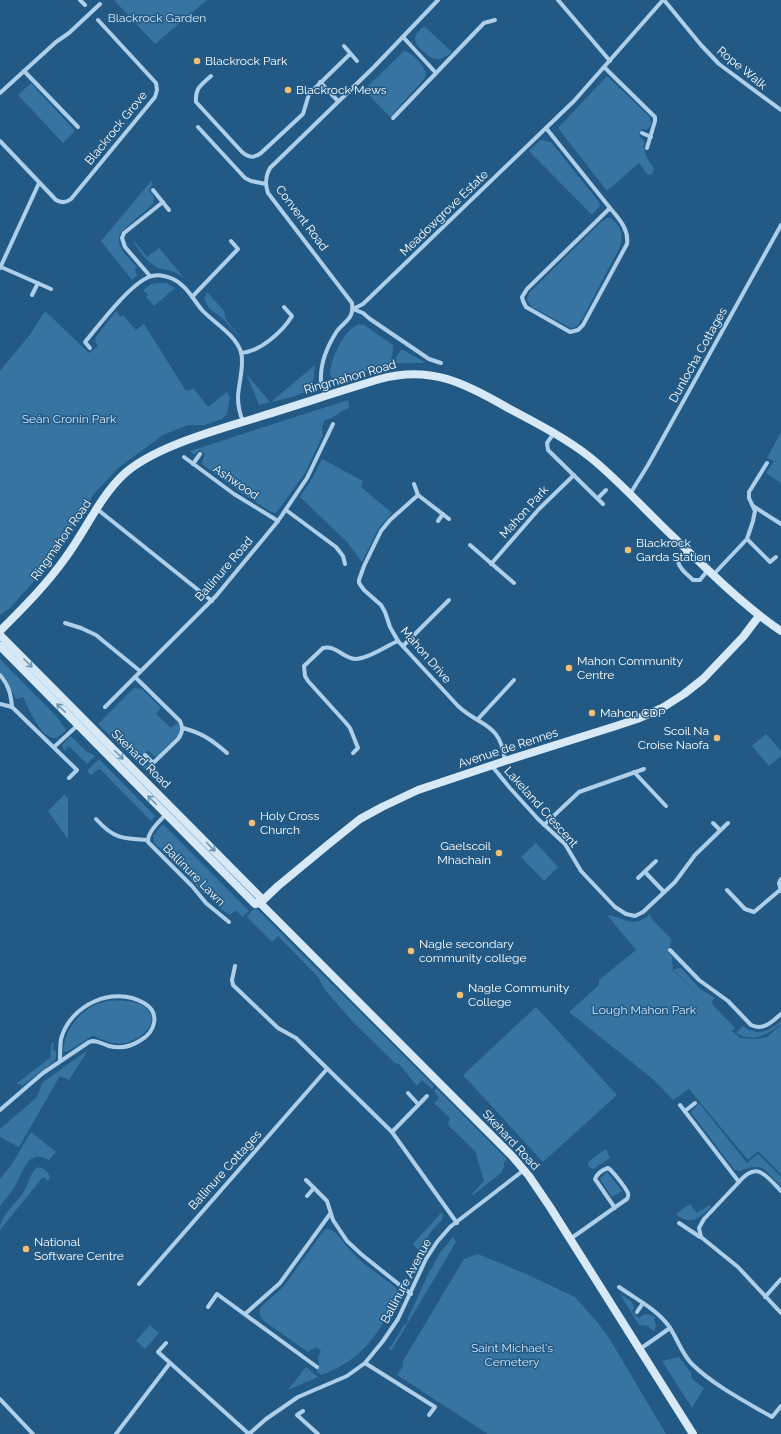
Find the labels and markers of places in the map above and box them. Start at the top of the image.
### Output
place label: Blackrock Park [205,54,288,68]
marker: Blackrock Park [192,56,202,66]
place label: Blackrock Mews [296,83,387,97]
marker: Blackrock Mews [283,85,293,95]
place label: Blackrock Garda Station [636,536,711,564]
marker: Blackrock Garda Station [623,545,633,555]
place label: Mahon Community Centre [577,654,683,682]
marker: Mahon Community Centre [564,663,574,673]
place label: Mahon CDP [600,706,666,720]
marker: Mahon CDP [587,708,597,718]
place label: Scoil Na Croise Naofa [638,724,709,752]
marker: Scoil Na Croise Naofa [712,733,722,743]
place label: Holy Cross Church [260,809,319,837]
marker: Holy Cross Church [247,818,257,828]
place label: Gaelscoil Mhachain [437,839,492,867]
marker: Gaelscoil Mhachain [494,848,504,858]
place label: Nagle secondary community college [419,937,526,965]
marker: Nagle secondary community college [406,946,416,956]
place label: Nagle Community College [468,981,570,1009]
marker: Nagle Community College [455,990,465,1000]
place label: National Software Centre [34,1235,124,1263]
marker: National Software Centre [21,1244,31,1254]

